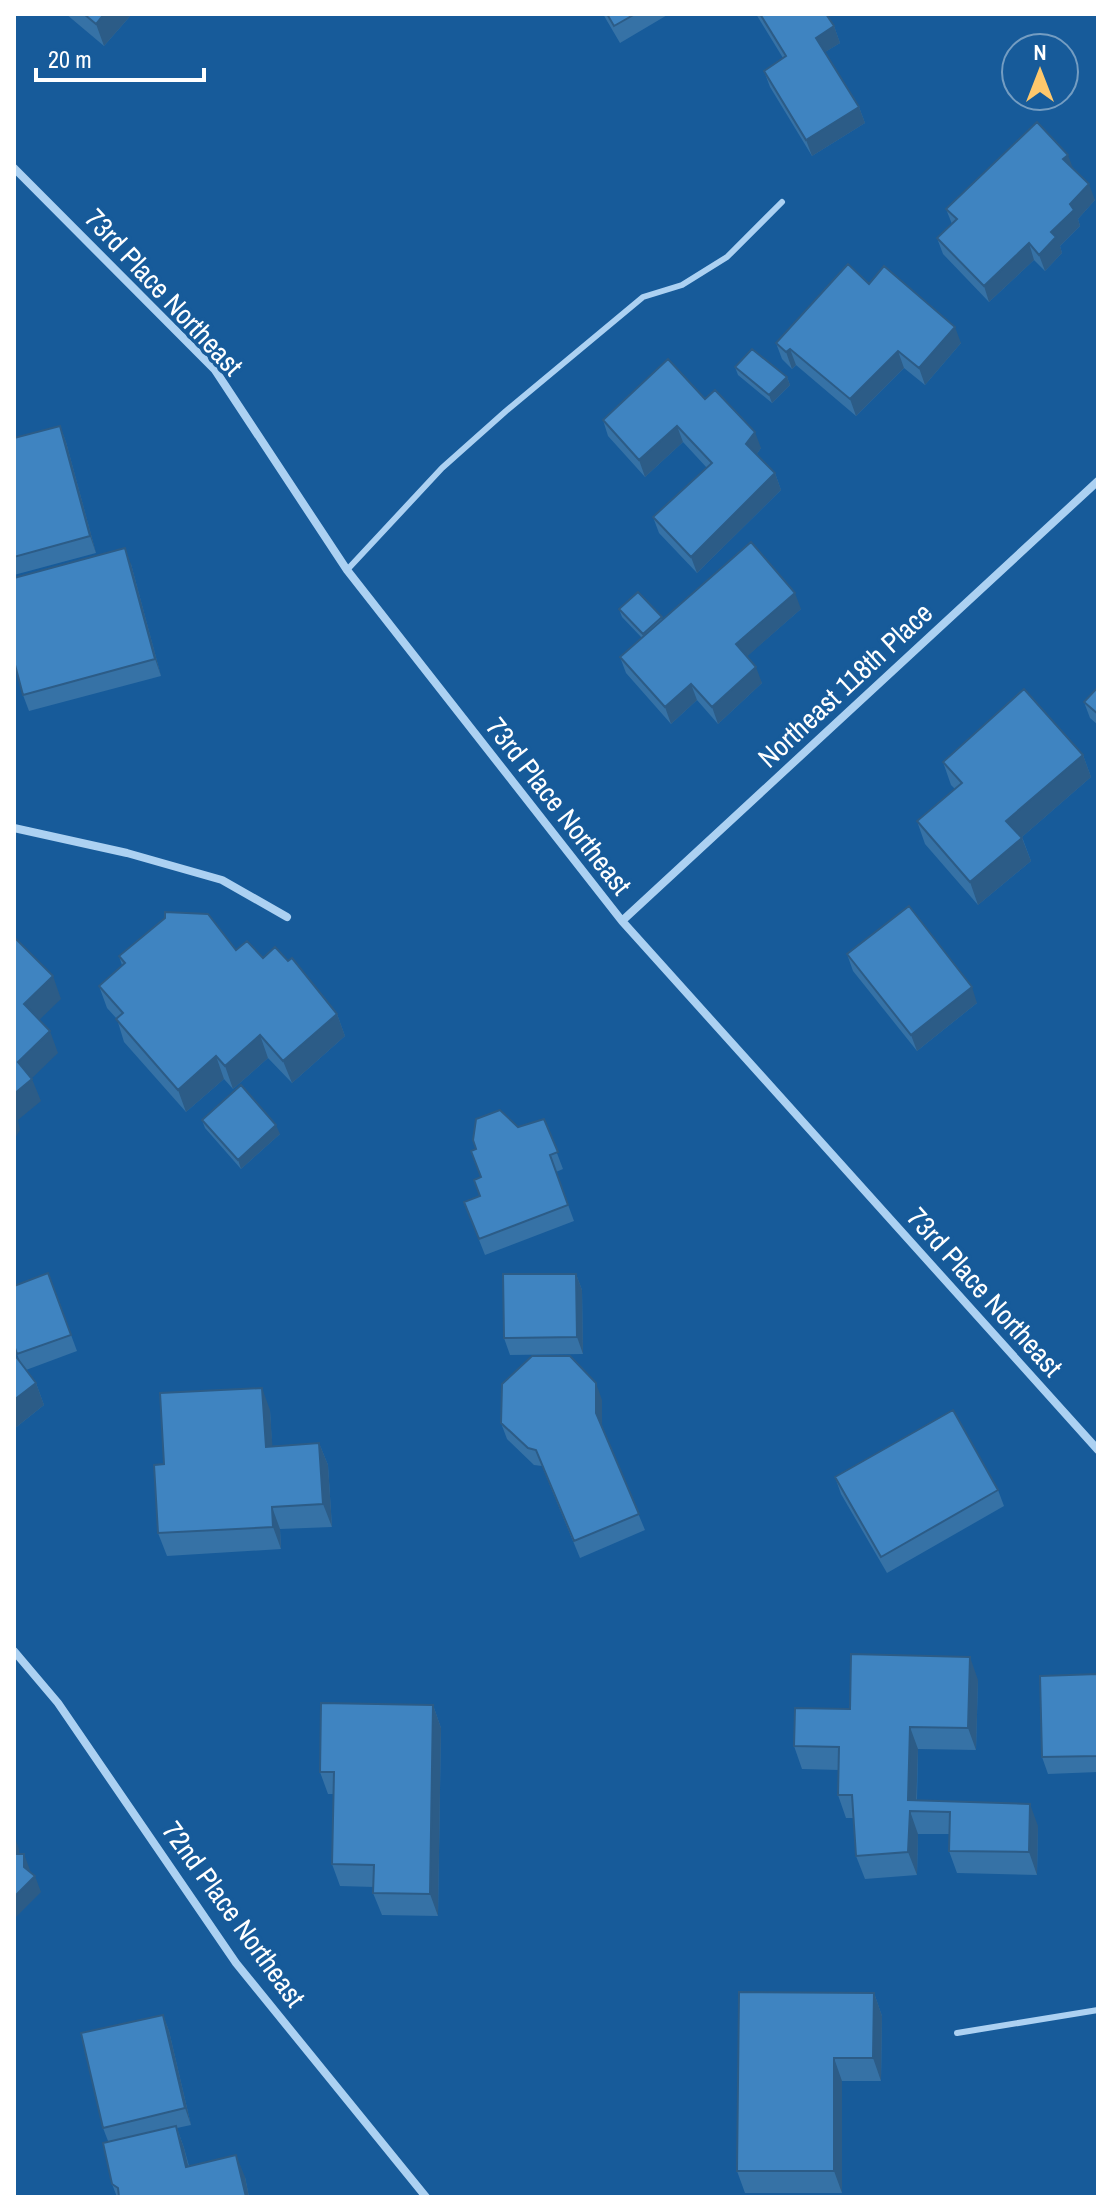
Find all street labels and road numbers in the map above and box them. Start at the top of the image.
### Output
street label: 73rd Place Northeast [77,200,251,384]
street label: Northeast 118th Place [750,594,940,776]
street label: 73rd Place Northeast [478,709,640,903]
street label: 73rd Place Northeast [899,1199,1071,1385]
street label: 72nd Place Northeast [154,1814,314,2014]

